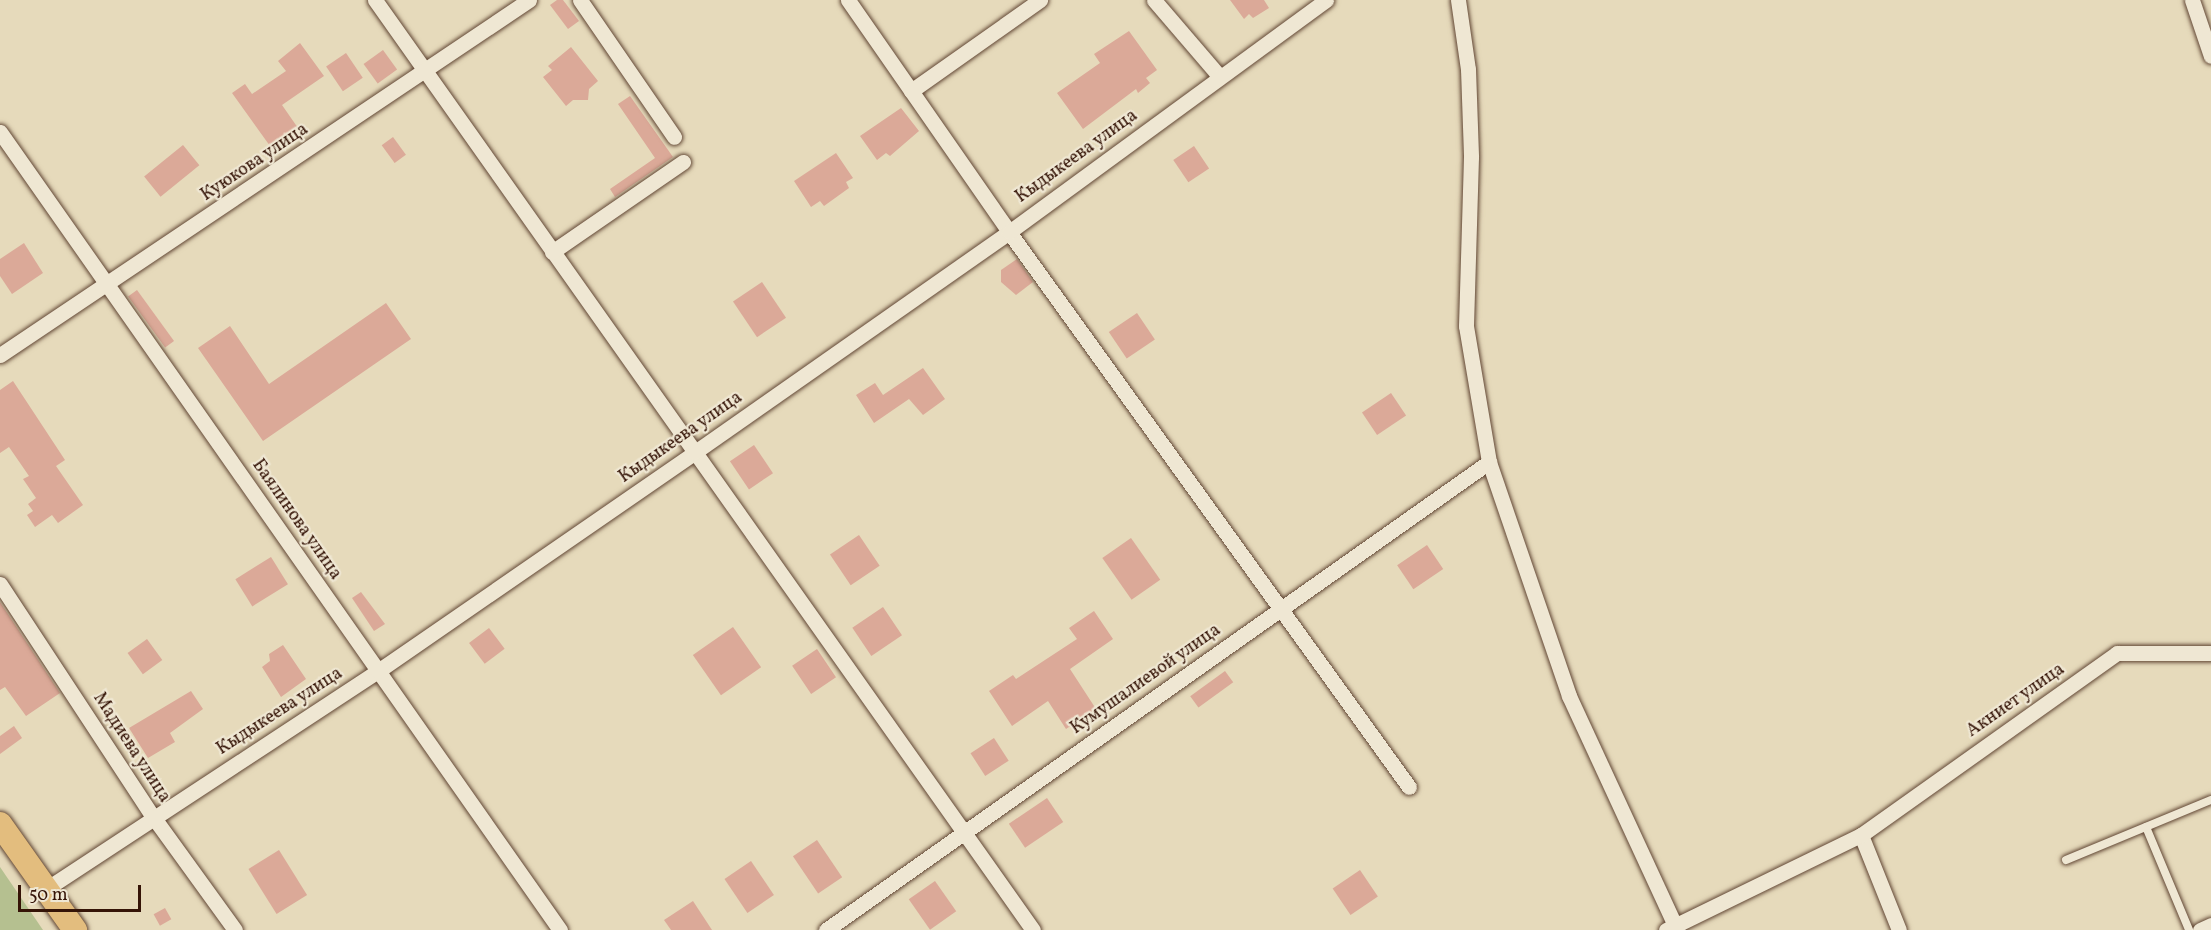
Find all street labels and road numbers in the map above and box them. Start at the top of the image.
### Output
street label: Кыдыкеева улица [1012,105,1142,209]
street label: Куюкова улица [197,119,313,207]
street label: Кыдыкеева улица [615,387,747,489]
street label: Баялинова улица [246,455,346,585]
street label: Кумушалиевой улица [1067,620,1225,740]
street label: Акниет улица [1963,659,2069,743]
street label: Кыдыкеева улица [213,663,347,761]
street label: Мадиева улица [87,689,175,807]

